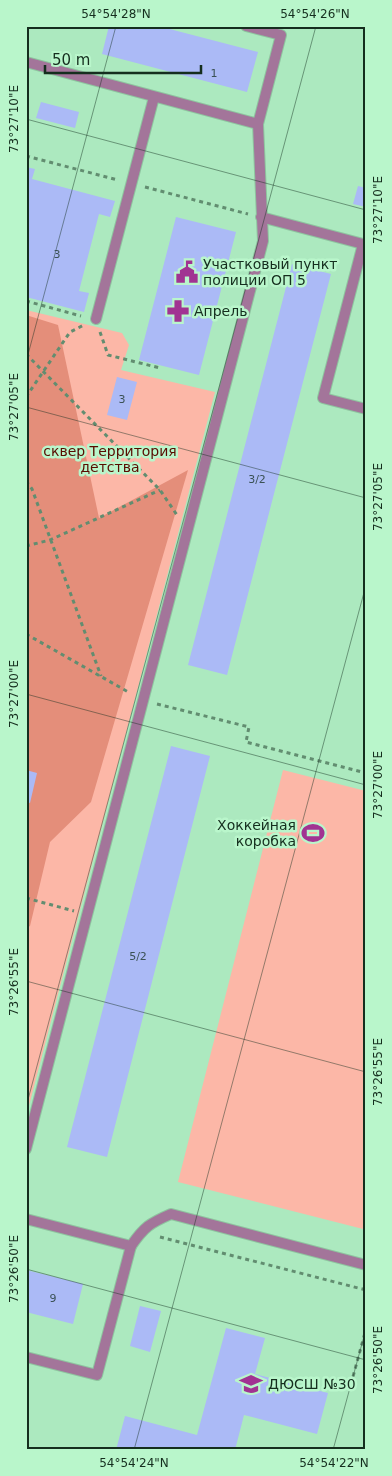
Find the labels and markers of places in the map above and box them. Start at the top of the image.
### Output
place label: Участковый пункт полиции ОП 5 [203,256,337,288]
public building icon: Участковый пункт полиции ОП 5 [174,259,200,285]
pharmacy icon: Апрель [165,298,191,324]
place label: Апрель [194,303,247,319]
place label: Хоккейная коробка [217,817,296,849]
sports icon: Хоккейная коробка [300,820,326,846]
school or university icon: ДЮСШ №30 [238,1371,264,1397]
place label: ДЮСШ №30 [268,1376,356,1392]

